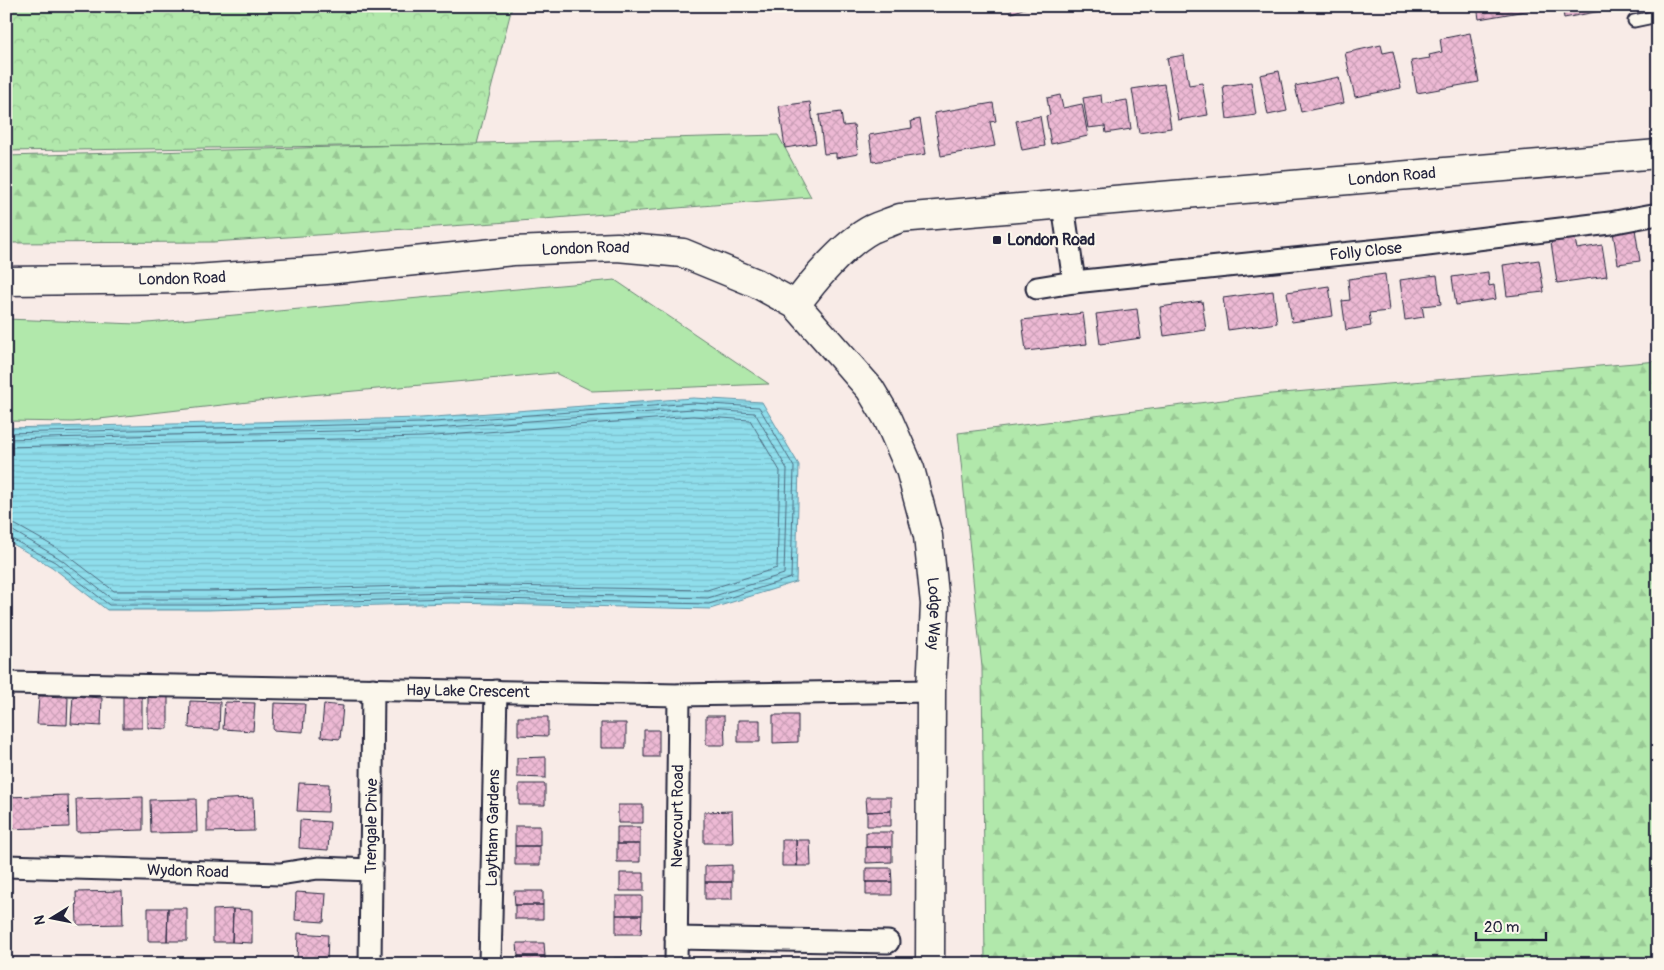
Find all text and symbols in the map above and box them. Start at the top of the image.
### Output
street label: London Road [1347,163,1437,190]
place label: London Road [1007,230,1095,250]
marker: London Road [991,234,1003,246]
street label: London Road [541,237,631,260]
street label: Folly Close [1328,238,1403,265]
street label: London Road [138,267,227,290]
street label: Lodge Way [922,576,945,650]
street label: Hay Lake Crescent [406,680,531,702]
street label: Newcourt Road [667,764,688,868]
street label: Laytham Gardens [482,769,504,887]
street label: Trengale Drive [361,778,382,874]
street label: Wydon Road [147,860,229,883]
north arrow [28,892,78,942]
scale bar [1476,910,1546,942]
text: N [30,914,49,926]
text: 20 m [1484,918,1519,937]

